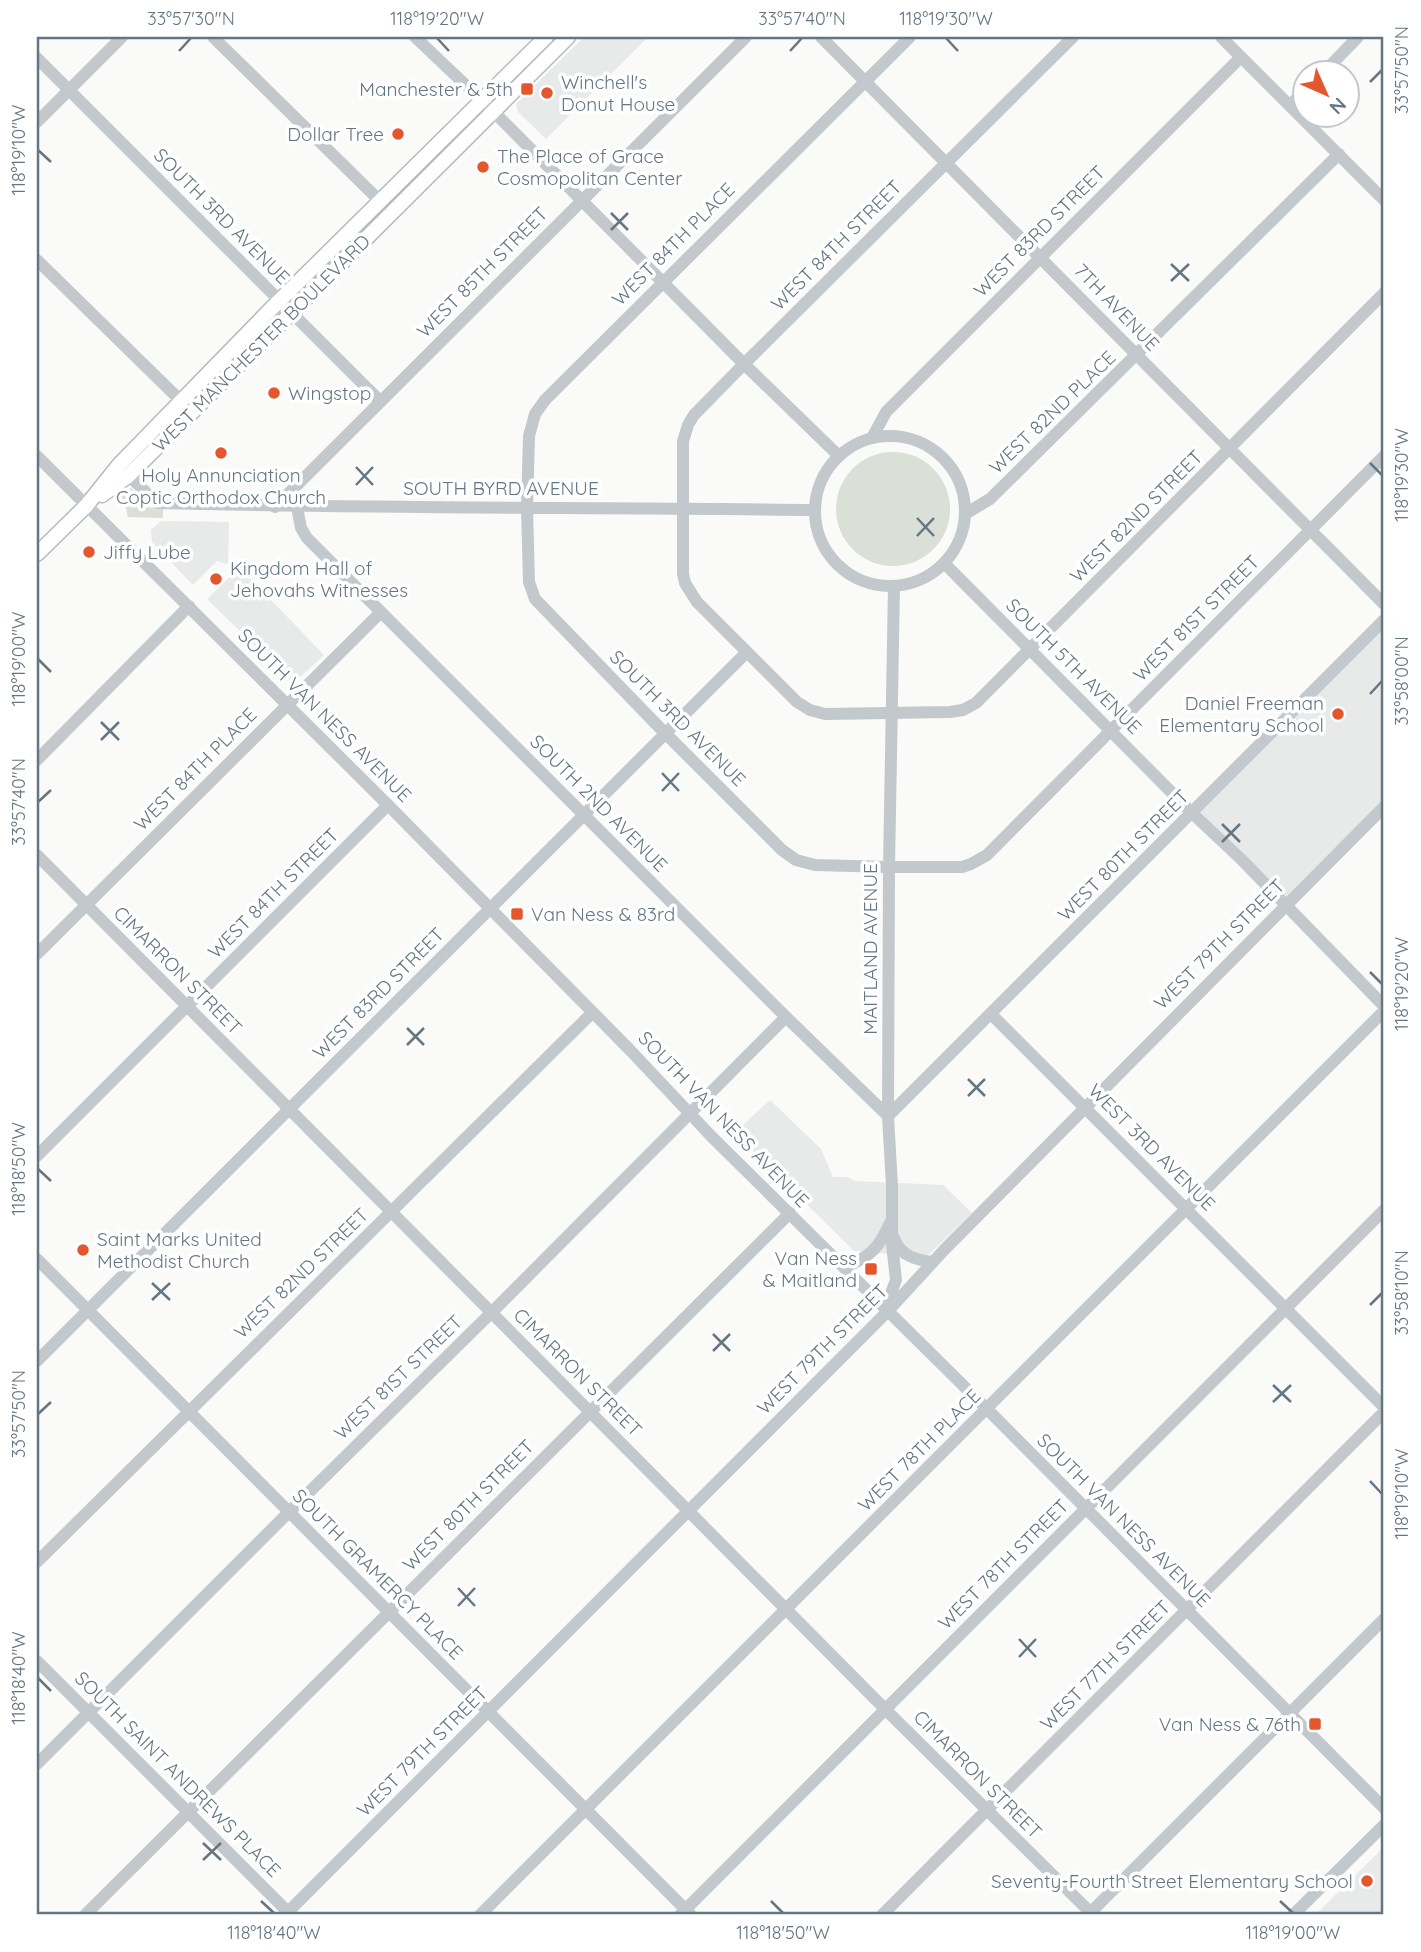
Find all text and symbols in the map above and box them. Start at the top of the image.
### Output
text: 33°57'30"N [147,7,235,30]
text: 118°19'20"W [390,7,484,30]
text: 33°57'40"N [758,7,846,30]
text: 118°19'30"W [899,7,993,30]
text: 33°57'50"N [1390,26,1413,114]
north arrow [1292,60,1362,130]
place label: Winchell's Donut House [561,70,675,116]
place label: Manchester & 5th [359,77,513,101]
marker: Manchester & 5th [519,81,535,97]
marker: Winchell's Donut House [539,85,555,101]
text: N [1325,93,1351,119]
text: 118°19'10"W [7,105,30,195]
place label: Dollar Tree [287,122,384,146]
marker: Dollar Tree [390,126,406,142]
street label: SOUTH 3RD AVENUE [149,143,295,289]
place label: The Place of Grace Cosmopolitan Center [497,144,683,190]
marker: The Place of Grace Cosmopolitan Center [475,159,491,175]
street label: WEST 83RD STREET [968,160,1110,302]
street label: WEST 84TH STREET [766,175,906,315]
street label: WEST 84TH PLACE [607,178,739,310]
street label: WEST 85TH STREET [412,202,552,342]
street label: WEST MANCHESTER BOULEVARD [147,229,375,457]
street label: 7TH AVENUE [1069,258,1165,356]
street label: WEST 82ND PLACE [984,345,1120,479]
place label: Wingstop [288,381,371,405]
marker: Wingstop [266,385,282,401]
text: 118°19'30"W [1390,428,1413,522]
marker: Holy Annunciation Coptic Orthodox Church [213,445,229,461]
street label: WEST 82ND STREET [1065,445,1207,587]
place label: Holy Annunciation Coptic Orthodox Church [116,463,326,509]
street label: SOUTH BYRD AVENUE [403,476,599,500]
place label: Jiffy Lube [103,540,191,564]
marker: Jiffy Lube [81,544,97,560]
street label: WEST 81ST STREET [1128,550,1264,686]
place label: Kingdom Hall of Jehovahs Witnesses [230,556,408,602]
marker: Kingdom Hall of Jehovahs Witnesses [208,571,224,587]
street label: SOUTH 5TH AVENUE [1001,593,1147,739]
text: 118°19'00"W [7,612,30,706]
street label: SOUTH VAN NESS AVENUE [233,623,417,807]
text: 33°58'00"N [1390,636,1413,726]
street label: SOUTH 3RD AVENUE [605,645,751,791]
place label: Daniel Freeman Elementary School [1159,691,1324,737]
street label: WEST 84TH PLACE [129,703,261,835]
marker: Daniel Freeman Elementary School [1330,706,1346,722]
street label: SOUTH 2ND AVENUE [525,729,673,877]
text: 33°57'40"N [7,758,30,846]
street label: WEST 80TH STREET [1052,784,1194,926]
street label: WEST 84TH STREET [203,823,343,963]
street label: MAITLAND AVENUE [858,863,882,1035]
street label: WEST 79TH STREET [1149,874,1289,1014]
street label: CIMARRON STREET [109,901,247,1039]
place label: Van Ness & 83rd [531,902,675,926]
marker: Van Ness & 83rd [509,906,525,922]
street label: WEST 83RD STREET [307,922,449,1064]
text: 118°19'20"W [1390,937,1413,1031]
street label: SOUTH VAN NESS AVENUE [633,1026,815,1212]
street label: WEST 3RD AVENUE [1083,1078,1221,1216]
text: 118°18'50"W [7,1122,30,1216]
street label: WEST 82ND STREET [229,1203,373,1343]
place label: Saint Marks United Methodist Church [97,1227,262,1273]
marker: Saint Marks United Methodist Church [75,1242,91,1258]
place label: Van Ness & Maitland [763,1246,857,1292]
text: 33°58'10"N [1390,1250,1413,1336]
marker: Van Ness & Maitland [863,1261,879,1277]
street label: WEST 79TH STREET [752,1279,892,1419]
street label: CIMARRON STREET [509,1303,647,1441]
street label: WEST 81ST STREET [329,1310,467,1444]
text: 33°57'50"N [7,1370,30,1458]
street label: WEST 78TH PLACE [853,1384,985,1516]
street label: SOUTH VAN NESS AVENUE [1032,1428,1216,1612]
street label: WEST 80TH STREET [397,1434,539,1576]
text: 118°19'10"W [1390,1449,1413,1539]
street label: SOUTH GRAMERCY PLACE [288,1484,468,1664]
street label: WEST 78TH STREET [933,1494,1073,1634]
street label: WEST 77TH STREET [1035,1595,1175,1735]
text: 118°18'40"W [7,1631,30,1725]
street label: SOUTH SAINT ANDREWS PLACE [70,1666,286,1882]
street label: WEST 79TH STREET [352,1681,492,1821]
street label: CIMARRON STREET [909,1705,1047,1843]
place label: Van Ness & 76th [1159,1712,1301,1736]
marker: Van Ness & 76th [1307,1716,1323,1732]
place label: Seventy-Fourth Street Elementary School [991,1869,1353,1893]
marker: Seventy-Fourth Street Elementary School [1359,1873,1375,1889]
text: 118°18'40"W [227,1921,321,1944]
text: 118°18'50"W [736,1921,830,1944]
text: 118°19'00"W [1246,1921,1340,1944]

